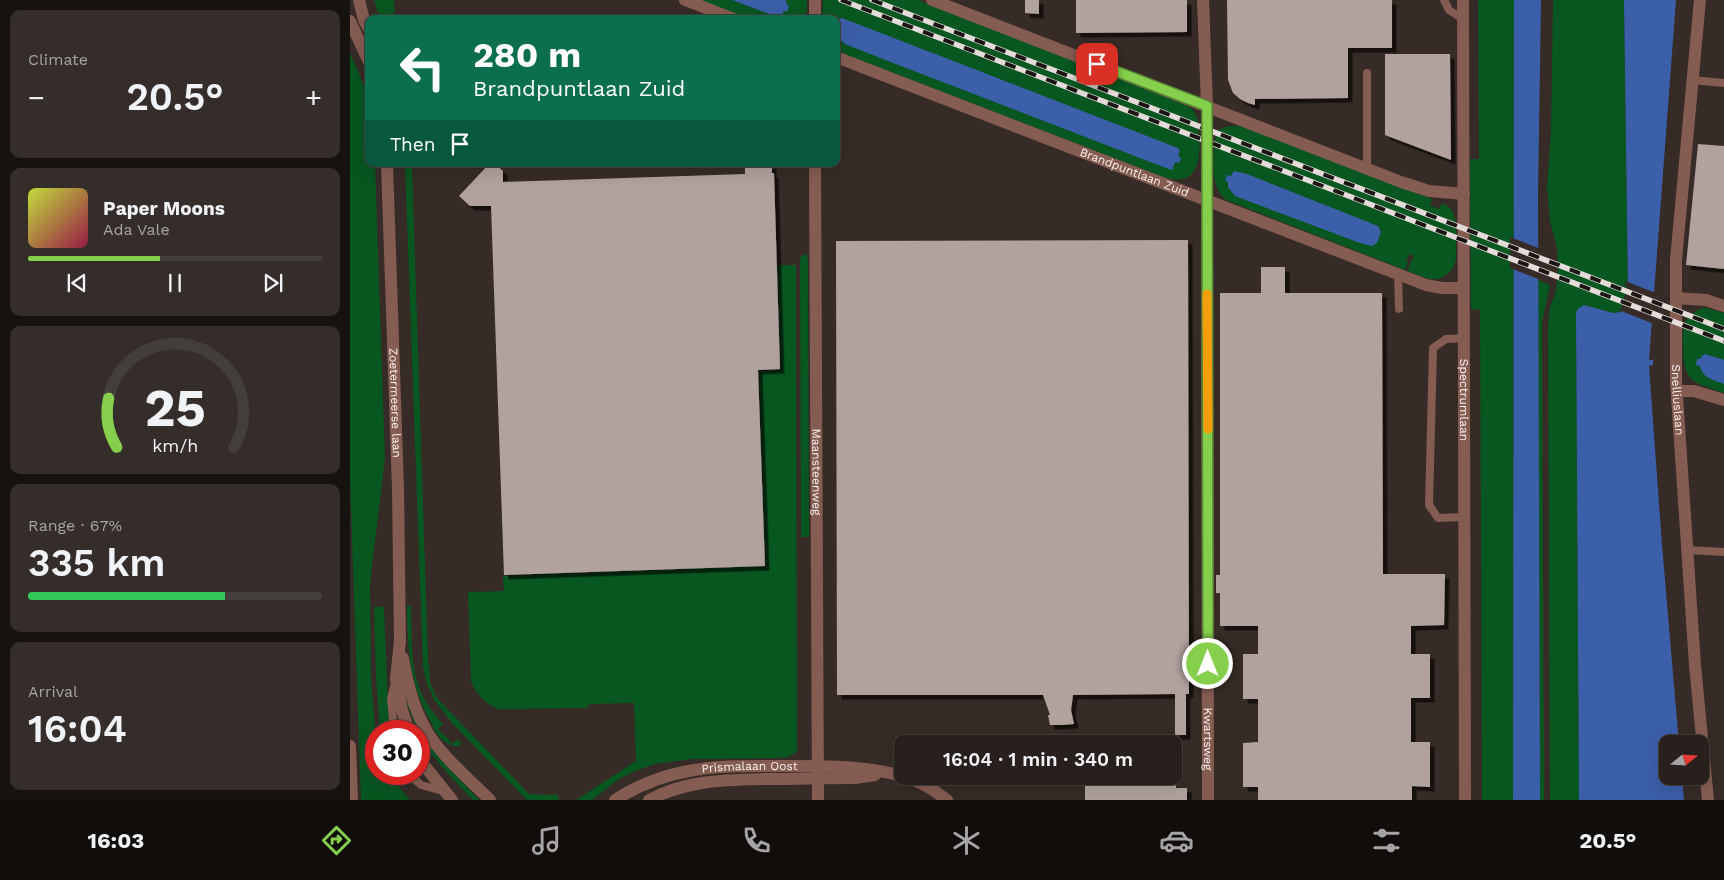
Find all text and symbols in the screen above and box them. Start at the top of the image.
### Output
text: 280 m [473,34,581,76]
icon: left [390,35,455,100]
pin [1076,43,1118,85]
text: Climate [28,50,88,69]
icon: arrive [1083,50,1111,78]
text: 20.5° [126,75,224,119]
text: Brandpuntlaan Zuid [473,76,685,101]
text: − [28,81,45,114]
text: + [305,81,322,114]
icon: arrive [446,130,474,158]
text: Then [390,133,436,156]
street label: Brandpuntlaan Zuid [1078,145,1191,200]
text: Paper Moons [103,197,225,220]
text: Ada Vale [103,220,170,239]
icon: previous [63,269,91,297]
icon: pause [161,269,189,297]
icon: next [259,269,287,297]
street label: Zoetermeerse laan [386,348,404,458]
street label: Spectrumlaan [1457,359,1471,441]
street label: Snelliuslaan [1669,364,1687,436]
text: 25 [144,378,206,439]
street label: Maansteenweg [809,428,824,516]
text: km/h [152,435,198,456]
text: Range · 67% [28,516,122,535]
text: 335 km [28,541,165,585]
position arrow [1181,637,1233,689]
text: Arrival [28,682,78,701]
text: 16:04 [28,707,127,751]
street label: Kwartsweg [1201,707,1215,771]
speed limit sign: 30 [365,720,430,785]
north arrow [1659,735,1709,785]
map controls [1659,735,1709,785]
text: 16:04 · 1 min · 340 m [943,748,1133,771]
street label: Prismalaan Oost [701,759,798,776]
icon: directions [319,823,354,858]
icon: music [529,823,564,858]
icon: phone [739,823,774,858]
icon: climate [949,823,984,858]
icon: car [1159,823,1194,858]
icon: filters [1369,823,1404,858]
text: 16:03 [88,828,144,853]
text: 20.5° [1579,828,1636,853]

